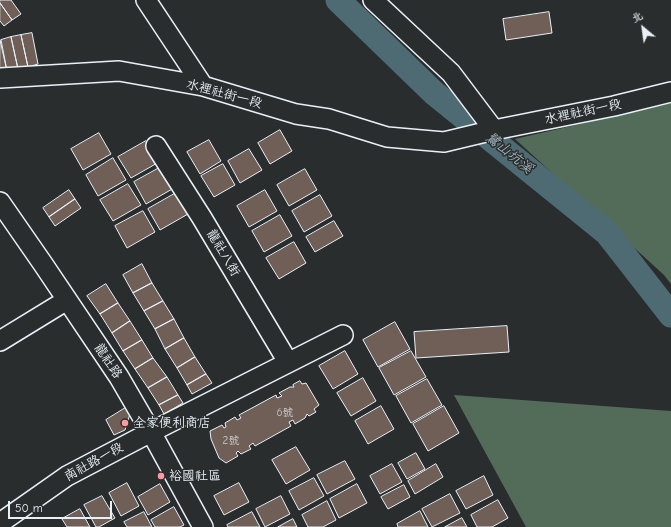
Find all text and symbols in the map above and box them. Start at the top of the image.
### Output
north arrow [623,8,663,48]
text: 北 [629,9,645,25]
street label: 水裡社街一段 [184,76,264,112]
street label: 水裡社街一段 [543,96,623,128]
water label: 鷺山坑溪 [482,129,536,177]
street label: 龍社八街 [203,227,243,279]
street label: 龍社路 [91,340,125,382]
house number: 6號 [277,406,293,420]
place label: 全家便利商店 [133,415,211,431]
marker: 全家便利商店 [120,418,130,428]
house number: 2號 [223,434,239,448]
street label: 南社路一段 [62,439,126,485]
place label: 裕國社區 [169,468,221,484]
marker: 裕國社區 [156,471,166,481]
scale bar [10,493,114,519]
text: 50 m [15,501,43,515]

